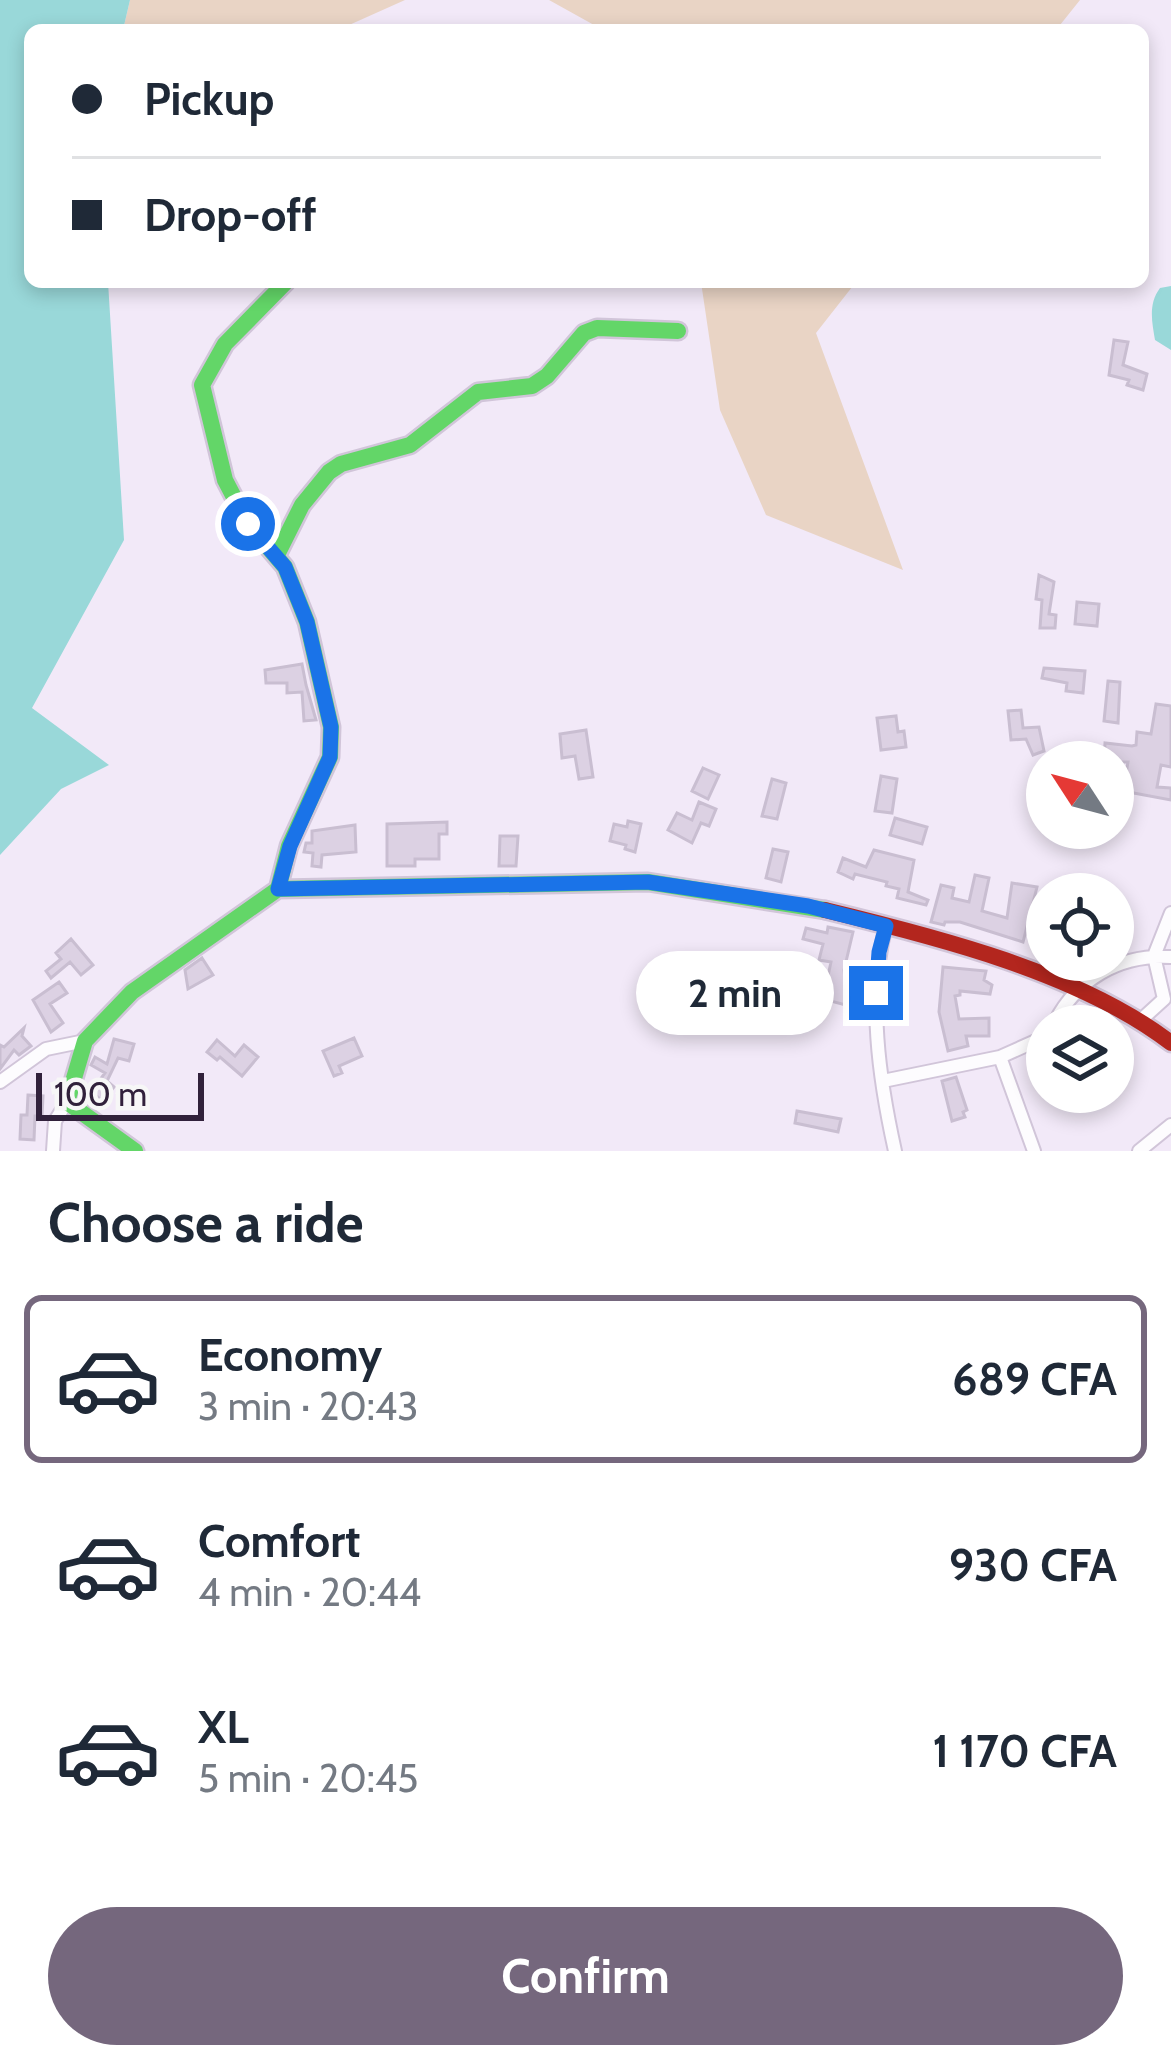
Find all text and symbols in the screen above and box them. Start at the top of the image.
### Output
text: Pickup [144,72,274,126]
text: Drop-off [144,188,317,242]
route start [221,497,275,551]
north arrow [1026,741,1134,849]
map controls [1026,741,1134,1113]
button: locate [1026,873,1134,981]
callout: 2 min [636,951,834,1035]
route end [849,966,903,1020]
text: 2 min [688,969,782,1017]
button: layers [1026,1005,1134,1113]
scale bar [36,1067,204,1120]
text: 100 m [54,1074,147,1114]
text: Choose a ride [48,1190,363,1256]
icon: car [54,1325,162,1433]
text: Economy [198,1328,382,1382]
text: 689 CFA [952,1352,1117,1406]
text: 3 min · 20:43 [198,1382,418,1430]
icon: car [54,1511,162,1619]
text: Comfort [198,1514,361,1568]
text: 930 CFA [949,1538,1117,1592]
text: 4 min · 20:44 [198,1568,421,1616]
icon: car [54,1697,162,1805]
text: XL [198,1700,249,1754]
text: 1 170 CFA [932,1724,1117,1778]
text: 5 min · 20:45 [198,1754,418,1802]
button: Confirm [48,1907,1123,2045]

